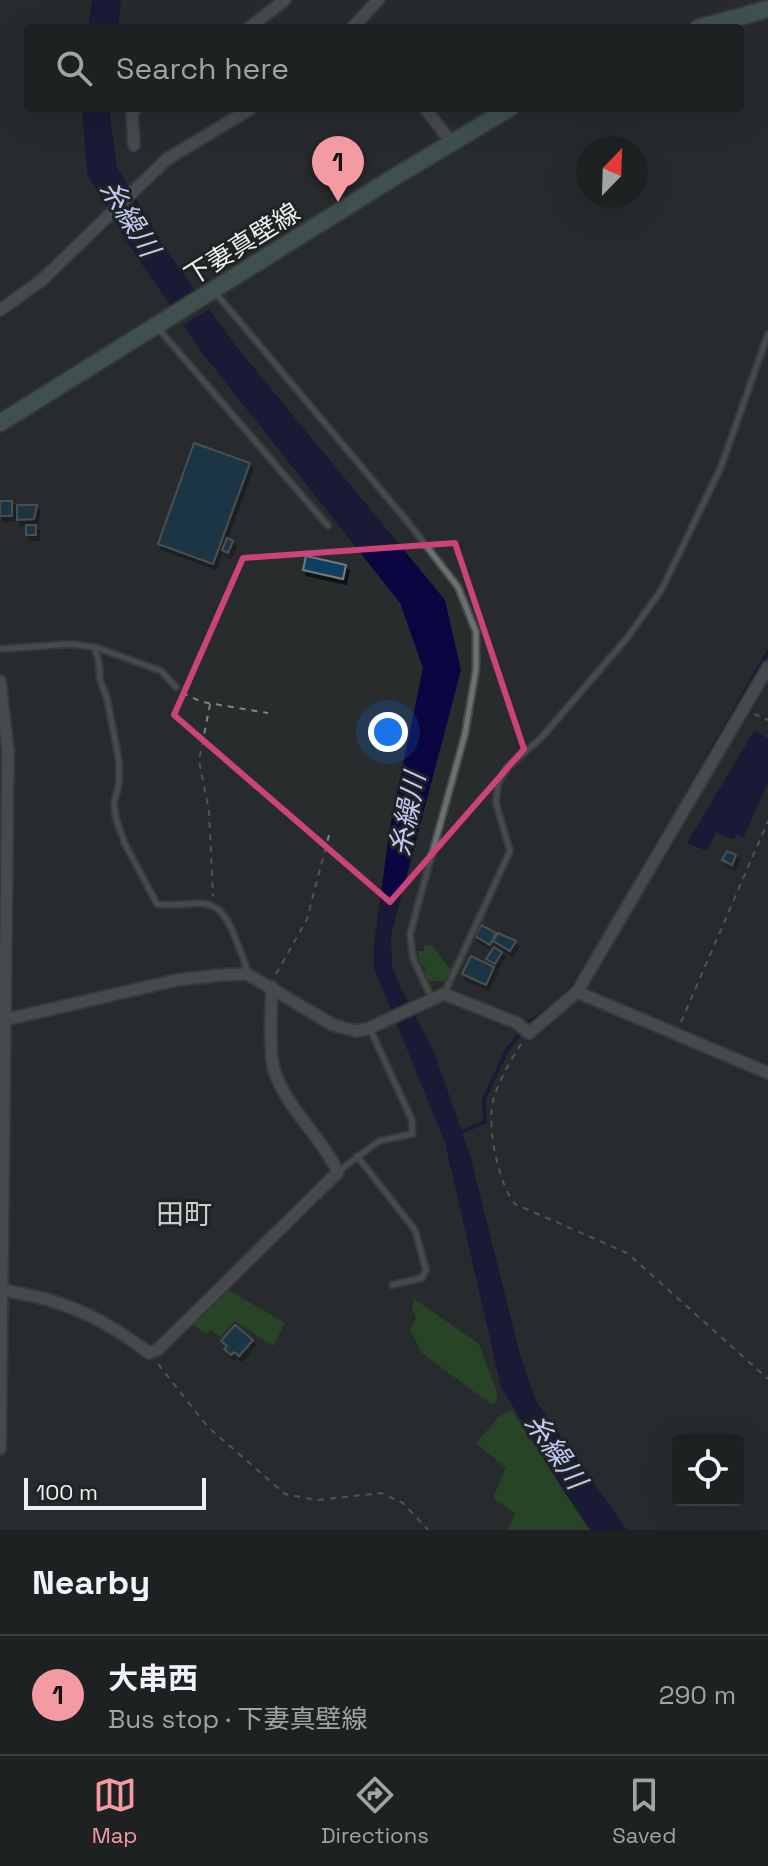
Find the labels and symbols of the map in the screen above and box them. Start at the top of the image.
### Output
pin: 1 [312,136,364,202]
north arrow [576,136,648,208]
water label: 糸繰川 [92,173,169,266]
street label: 下妻真壁線 [178,195,306,293]
your location [368,712,408,752]
water label: 糸繰川 [381,766,433,859]
district label: 田町 [156,1196,212,1232]
water label: 糸繰川 [517,1406,597,1498]
scale bar [24,1474,206,1510]

